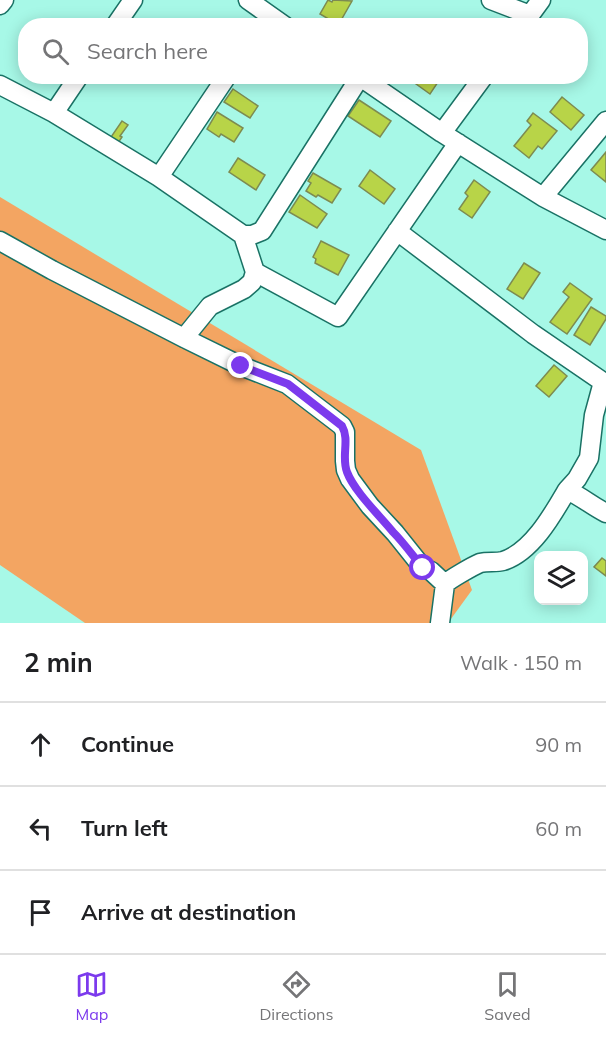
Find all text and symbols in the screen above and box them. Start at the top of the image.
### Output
search box [18,18,588,84]
icon: search [39,35,72,68]
text: Search here [87,37,208,65]
route end [227,352,253,378]
map controls [534,551,588,605]
button: layers [534,551,588,605]
route start [409,554,435,580]
text: 2 min [24,646,93,679]
text: Walk · 150 m [460,650,582,675]
icon: ahead [24,728,57,761]
text: Continue [81,730,174,758]
text: 90 m [535,732,582,757]
icon: left [24,812,57,845]
text: Turn left [81,814,168,842]
text: 60 m [535,816,582,841]
icon: arrive [24,896,57,929]
text: Arrive at destination [81,898,296,926]
tab: Map [75,968,108,1024]
tab: Directions [259,968,333,1024]
tab: Saved [484,968,531,1024]

